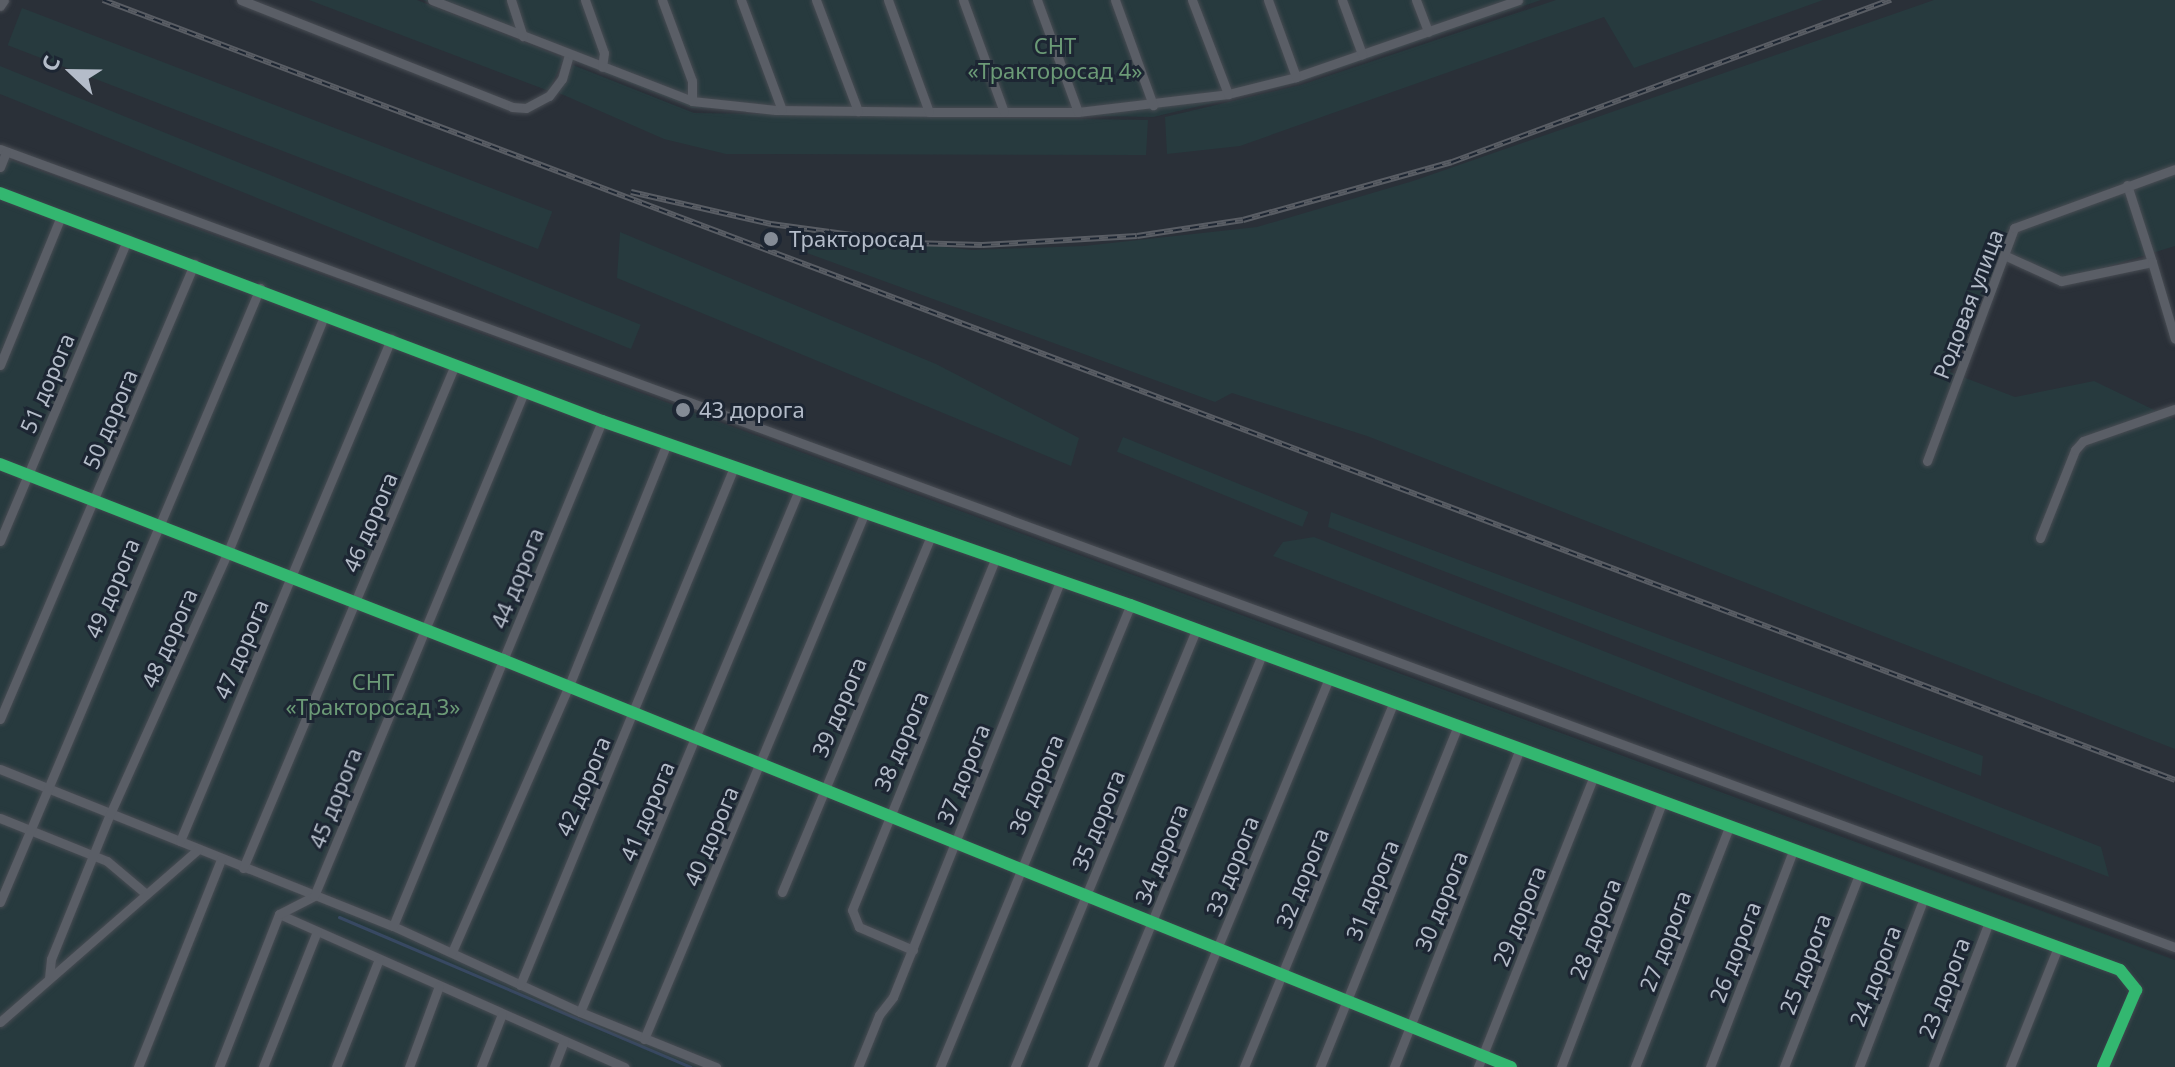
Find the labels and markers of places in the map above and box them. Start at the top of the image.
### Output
place label: Тракторосад [789,226,924,252]
marker: Тракторосад [760,228,782,250]
place label: 43 дорога [699,397,805,423]
marker: 43 дорога [674,401,692,419]

